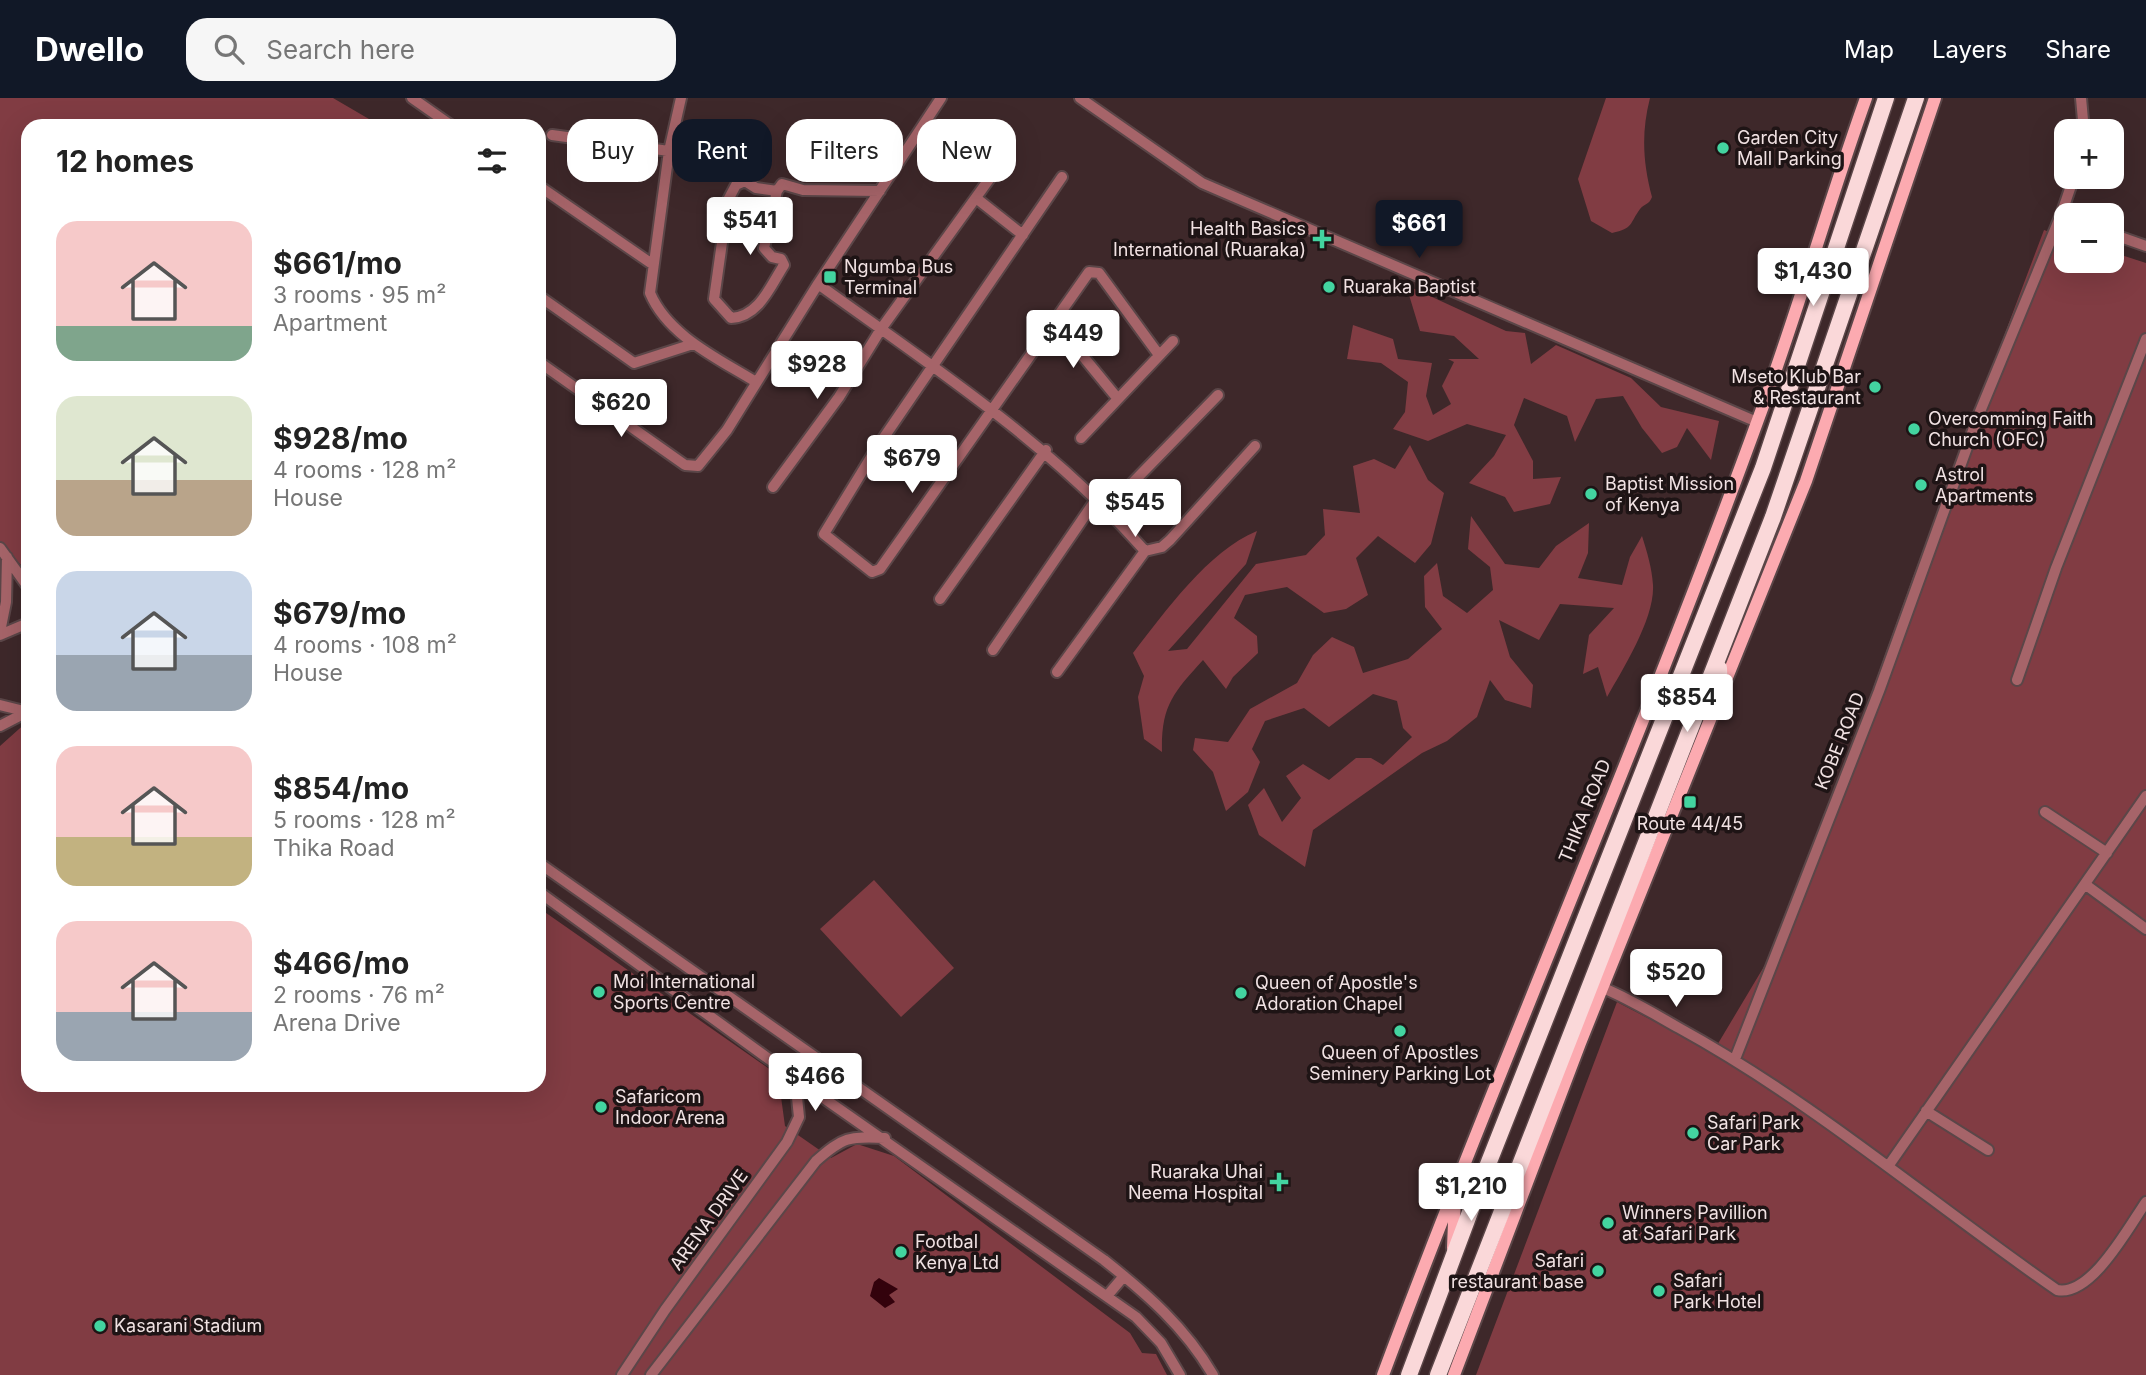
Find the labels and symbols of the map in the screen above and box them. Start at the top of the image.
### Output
place label: Garden City Mall Parking [1737,127,1842,169]
marker: Garden City Mall Parking [1715,140,1731,156]
pin: $541 [709,198,791,257]
pin: $661 [1378,200,1460,260]
place label: Health Basics International (Ruaraka) [1113,218,1306,260]
marker: Health Basics International (Ruaraka) [1312,229,1332,249]
pin: $1,430 [1756,248,1870,308]
place label: Ngumba Bus Terminal [844,256,953,298]
marker: Ngumba Bus Terminal [822,269,838,285]
place label: Ruaraka Baptist [1343,276,1476,297]
marker: Ruaraka Baptist [1321,279,1337,295]
pin: $449 [1032,310,1114,370]
pin: $928 [776,342,858,401]
place label: Mseto Klub Bar & Restaurant [1731,366,1861,408]
marker: Mseto Klub Bar & Restaurant [1867,379,1883,395]
pin: $620 [580,380,662,439]
place label: Overcomming Faith Church (OFC) [1928,408,2093,450]
marker: Overcomming Faith Church (OFC) [1906,421,1922,437]
pin: $679 [871,436,953,495]
place label: Astrol Apartments [1935,464,2034,506]
place label: Baptist Mission of Kenya [1605,473,1734,515]
marker: Astrol Apartments [1913,477,1929,493]
pin: $545 [1094,480,1176,539]
marker: Baptist Mission of Kenya [1583,486,1599,502]
pin: $854 [1646,674,1728,734]
street label: KOBE ROAD [1810,689,1869,793]
street label: THIKA ROAD [1554,756,1615,866]
marker: Route 44/45 [1682,794,1698,810]
place label: Route 44/45 [1637,813,1743,834]
pin: $520 [1635,950,1717,1009]
place label: Moi International Sports Centre [613,971,755,1013]
place label: Queen of Apostle's Adoration Chapel [1255,972,1418,1014]
marker: Moi International Sports Centre [591,984,607,1000]
marker: Queen of Apostle's Adoration Chapel [1233,985,1249,1001]
marker: Queen of Apostles Seminery Parking Lot [1392,1023,1408,1039]
place label: Queen of Apostles Seminery Parking Lot [1309,1042,1491,1084]
pin: $466 [774,1054,856,1113]
place label: Safaricom Indoor Arena [615,1086,725,1128]
marker: Safaricom Indoor Arena [593,1099,609,1115]
place label: Safari Park Car Park [1707,1112,1800,1154]
marker: Safari Park Car Park [1685,1125,1701,1141]
place label: Ruaraka Uhai Neema Hospital [1128,1161,1263,1203]
pin: $1,210 [1414,1164,1528,1223]
street label: ARENA DRIVE [665,1166,752,1274]
marker: Ruaraka Uhai Neema Hospital [1269,1172,1289,1192]
place label: Winners Pavillion at Safari Park [1622,1202,1768,1244]
marker: Winners Pavillion at Safari Park [1600,1215,1616,1231]
place label: Footbal Kenya Ltd [915,1231,999,1273]
marker: Footbal Kenya Ltd [893,1244,909,1260]
place label: Safari restaurant base [1451,1250,1584,1292]
marker: Safari restaurant base [1590,1263,1606,1279]
place label: Safari Park Hotel [1673,1270,1761,1312]
marker: Safari Park Hotel [1651,1283,1667,1299]
place label: Kasarani Stadium [114,1315,262,1336]
marker: Kasarani Stadium [92,1318,108,1334]

